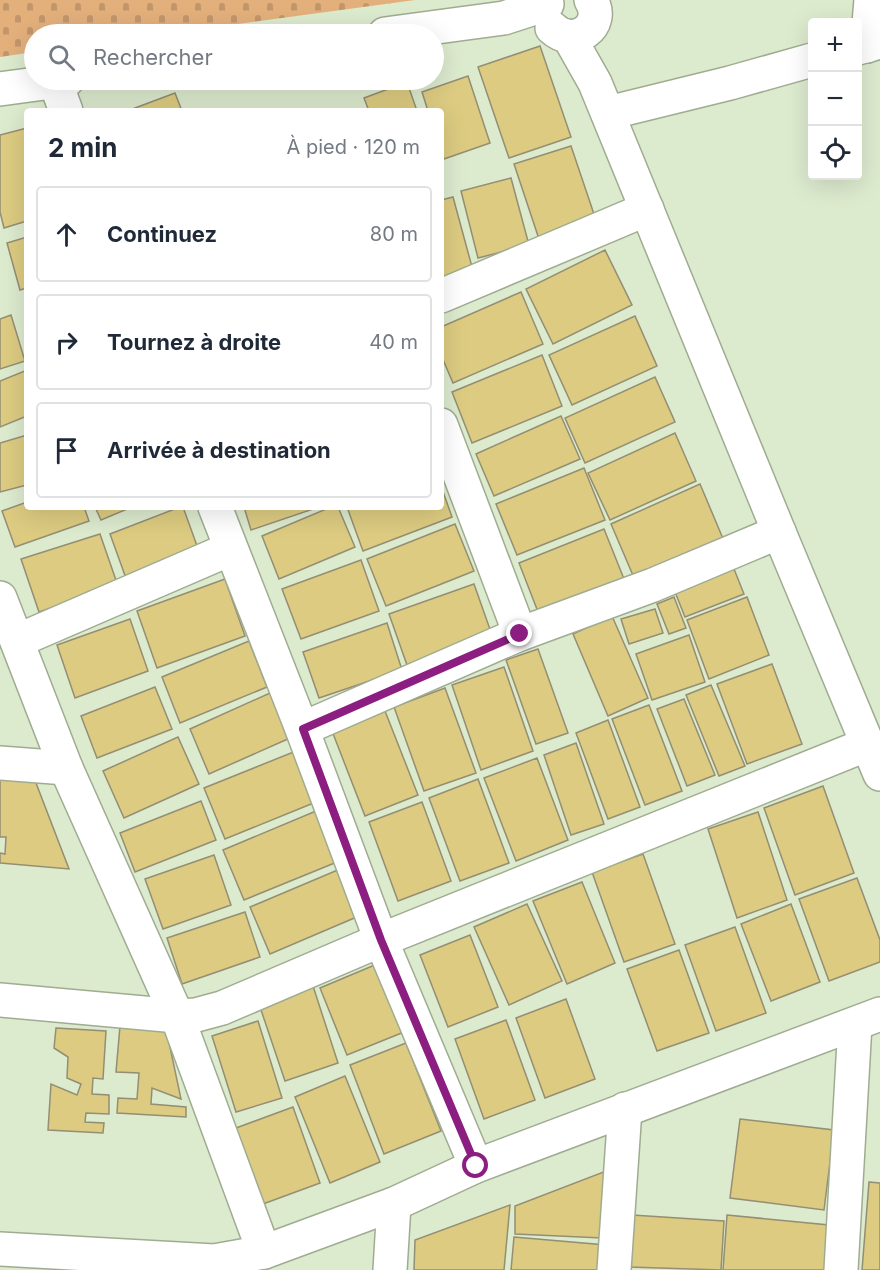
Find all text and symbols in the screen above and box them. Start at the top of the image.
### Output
map controls [808,18,862,180]
button: + [808,18,862,72]
search box [24,24,444,90]
icon: search [45,41,78,74]
text: Rechercher [93,44,213,70]
button: − [808,72,862,126]
button: locate [808,126,862,180]
text: 2 min [48,132,118,163]
text: À pied · 120 m [286,135,420,159]
icon: ahead [50,218,83,251]
text: Continuez [107,221,217,247]
text: 80 m [370,222,418,246]
icon: right [50,326,83,359]
text: Tournez à droite [107,329,281,355]
text: 40 m [369,330,418,354]
icon: arrive [50,434,83,467]
text: Arrivée à destination [107,437,331,463]
route end [506,620,532,646]
route start [462,1152,488,1178]

